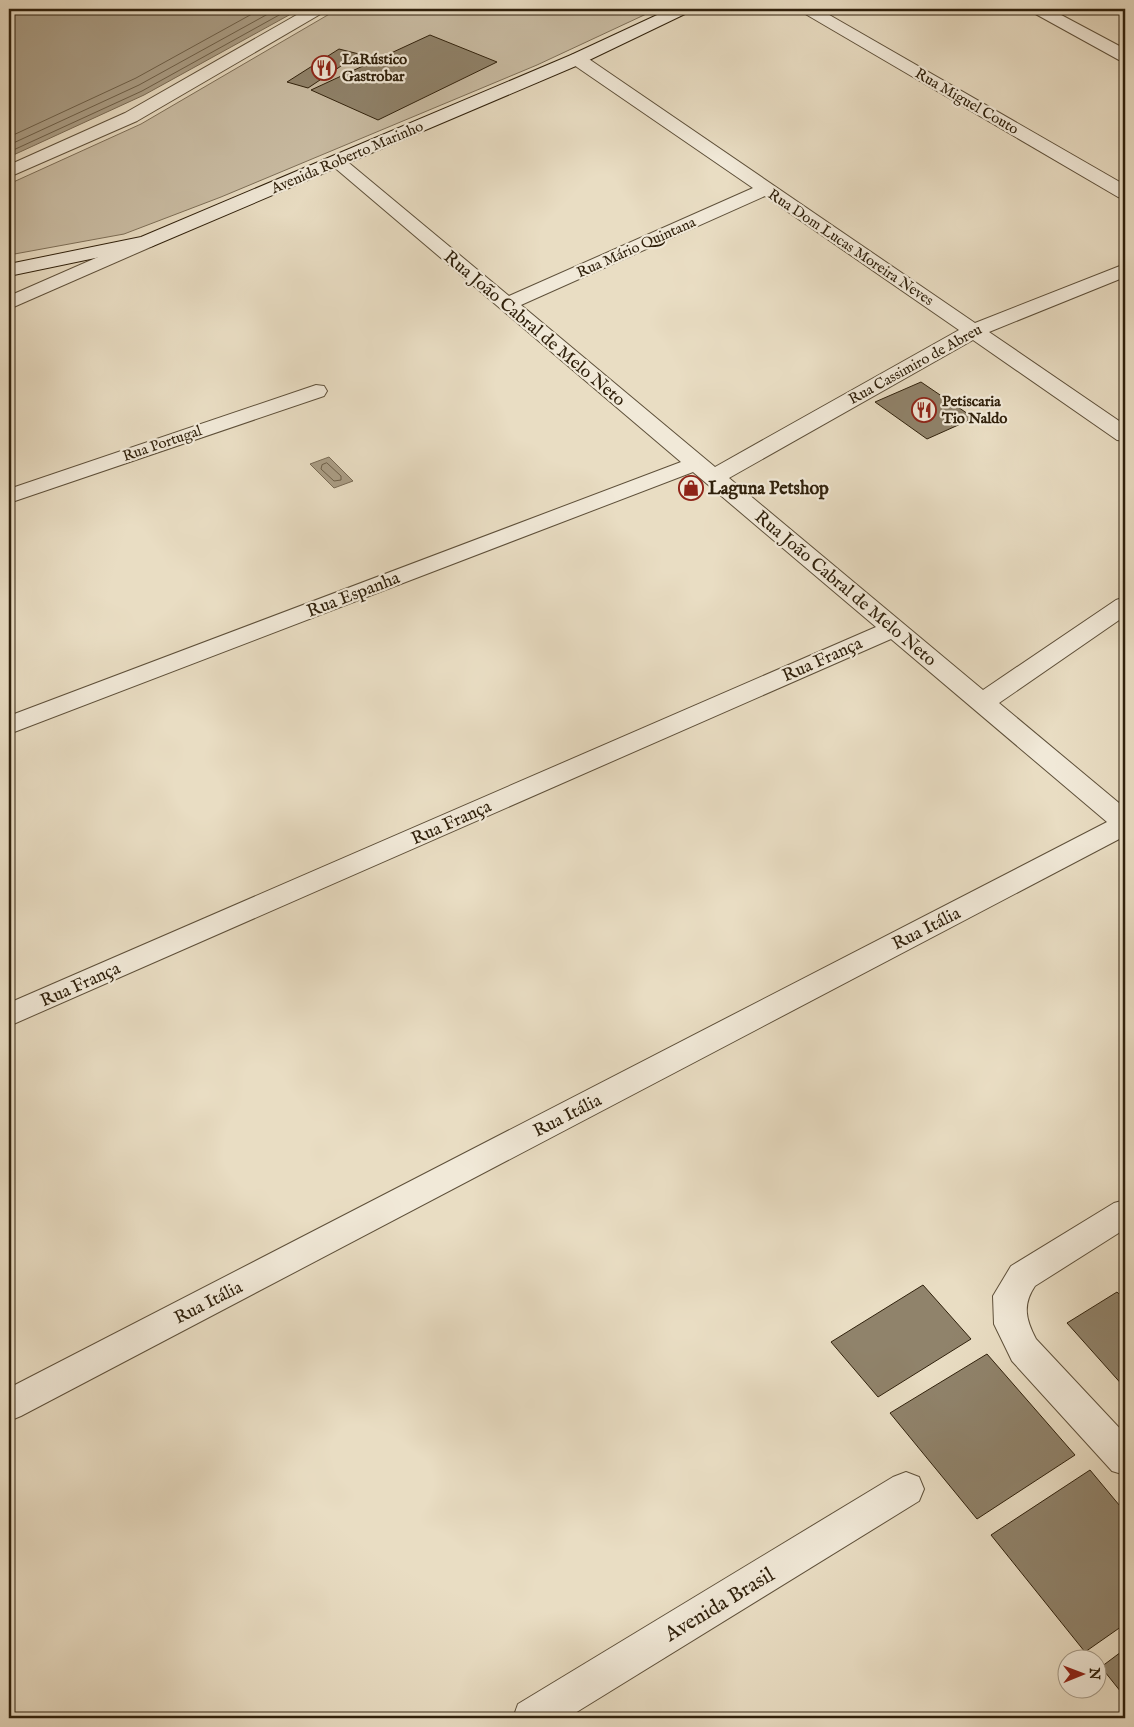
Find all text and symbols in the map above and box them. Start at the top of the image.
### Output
place label: LaRústico Gastrobar [342,50,407,86]
restaurant icon: LaRústico Gastrobar [311,55,337,81]
street label: Rua Miguel Couto [911,64,1022,139]
street label: Avenida Roberto Marinho [267,117,426,199]
street label: Rua Dom Lucas Moreira Neves [764,185,937,310]
street label: Rua Mário Quintana [574,212,699,282]
street label: Rua João Cabral de Melo Neto [438,246,630,412]
street label: Rua Cassimiro de Abreu [845,320,985,409]
place label: Petiscaria Tio Naldo [941,392,1007,428]
restaurant icon: Petiscaria Tio Naldo [911,397,937,423]
street label: Rua Portugal [120,421,205,466]
shop icon: Laguna Petshop [678,475,704,501]
place label: Laguna Petshop [708,478,829,501]
street label: Rua João Cabral de Melo Neto [749,506,941,672]
street label: Rua Espanha [304,567,404,624]
street label: Rua França [779,632,866,688]
street label: Rua França [408,795,495,851]
street label: Rua Itália [889,902,965,956]
street label: Rua França [37,957,124,1013]
street label: Rua Itália [530,1089,606,1143]
street label: Rua Itália [171,1276,247,1330]
street label: Avenida Brasil [659,1562,780,1649]
north arrow [1056,1650,1106,1700]
text: N [1085,1667,1103,1680]

